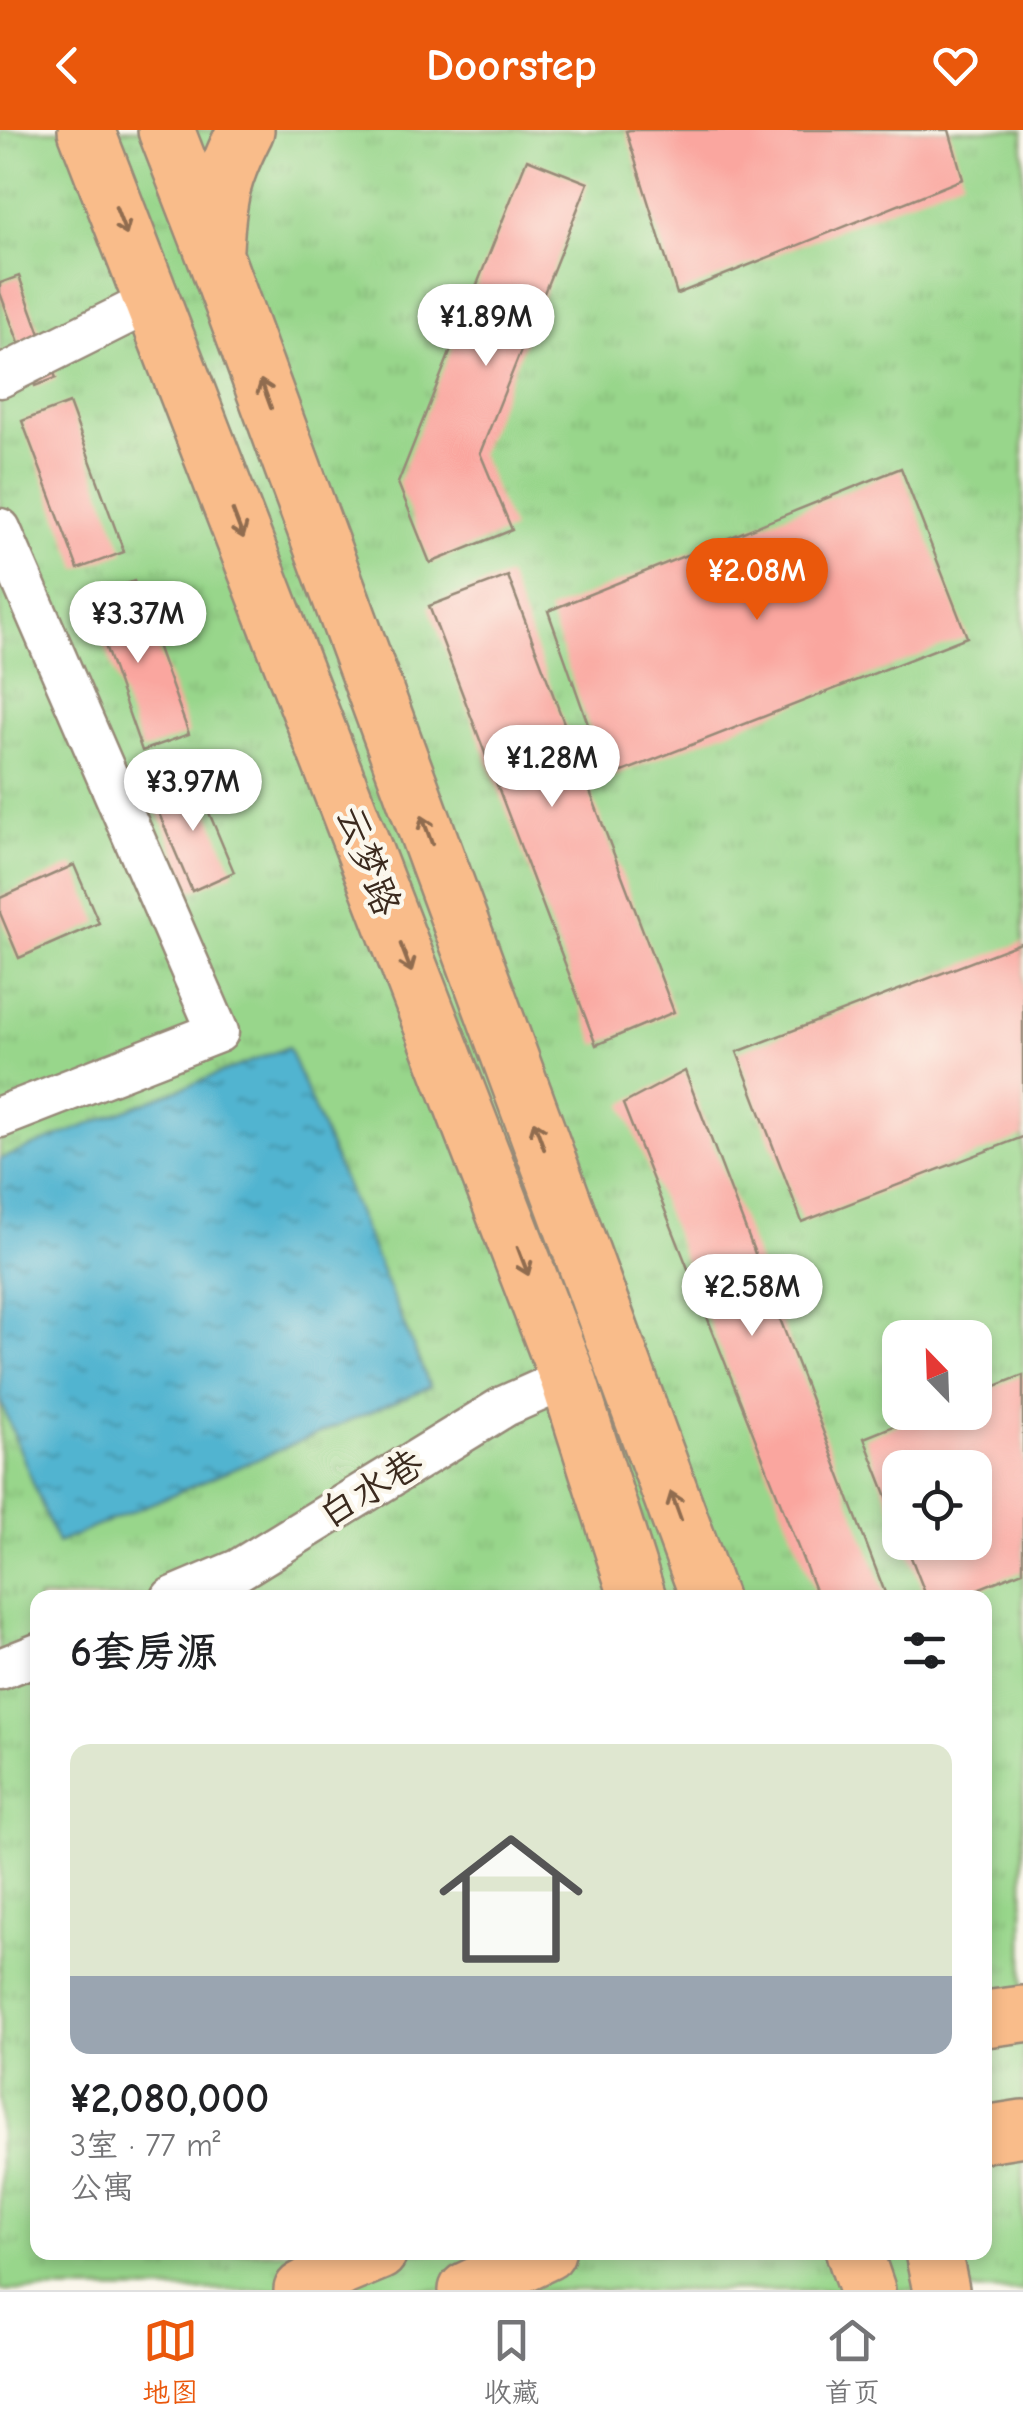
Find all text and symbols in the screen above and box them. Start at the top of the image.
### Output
icon: back [40,38,95,93]
icon: heart [928,38,983,93]
text: Doorstep [426,39,597,91]
one-way arrow [113,205,131,236]
pin: ¥1.89M [405,284,567,369]
text: ¥1.89M [439,298,533,335]
one-way arrow [256,380,274,411]
one-way arrow [230,508,248,539]
pin: ¥2.08M [676,538,838,623]
text: ¥2.08M [708,552,806,589]
pin: ¥3.37M [57,581,219,666]
text: ¥3.37M [91,595,185,632]
pin: ¥1.28M [471,725,633,810]
text: ¥1.28M [506,739,598,776]
pin: ¥3.97M [112,749,274,834]
text: ¥3.97M [146,763,240,800]
street label: 云梦路 [327,800,409,922]
one-way arrow [417,816,435,847]
one-way arrow [398,942,416,973]
one-way arrow [529,1121,547,1152]
one-way arrow [515,1245,533,1276]
pin: ¥2.58M [671,1254,833,1339]
text: ¥2.58M [704,1268,800,1305]
north arrow [882,1320,992,1430]
map controls [882,1320,992,1560]
street label: 白水巷 [311,1441,431,1537]
button: locate [882,1450,992,1560]
one-way arrow [666,1491,684,1522]
icon: filters [897,1623,952,1678]
text: 6套房源 [70,1628,218,1677]
icon: home [421,1809,601,1989]
text: ¥2,080,000 [70,2074,269,2123]
text: 3室 · 77 m² [70,2127,221,2164]
text: 公寓 [70,2169,134,2206]
tab: 地图 [142,2313,199,2410]
tab: 收藏 [483,2313,540,2410]
tab: 首页 [824,2313,881,2410]

